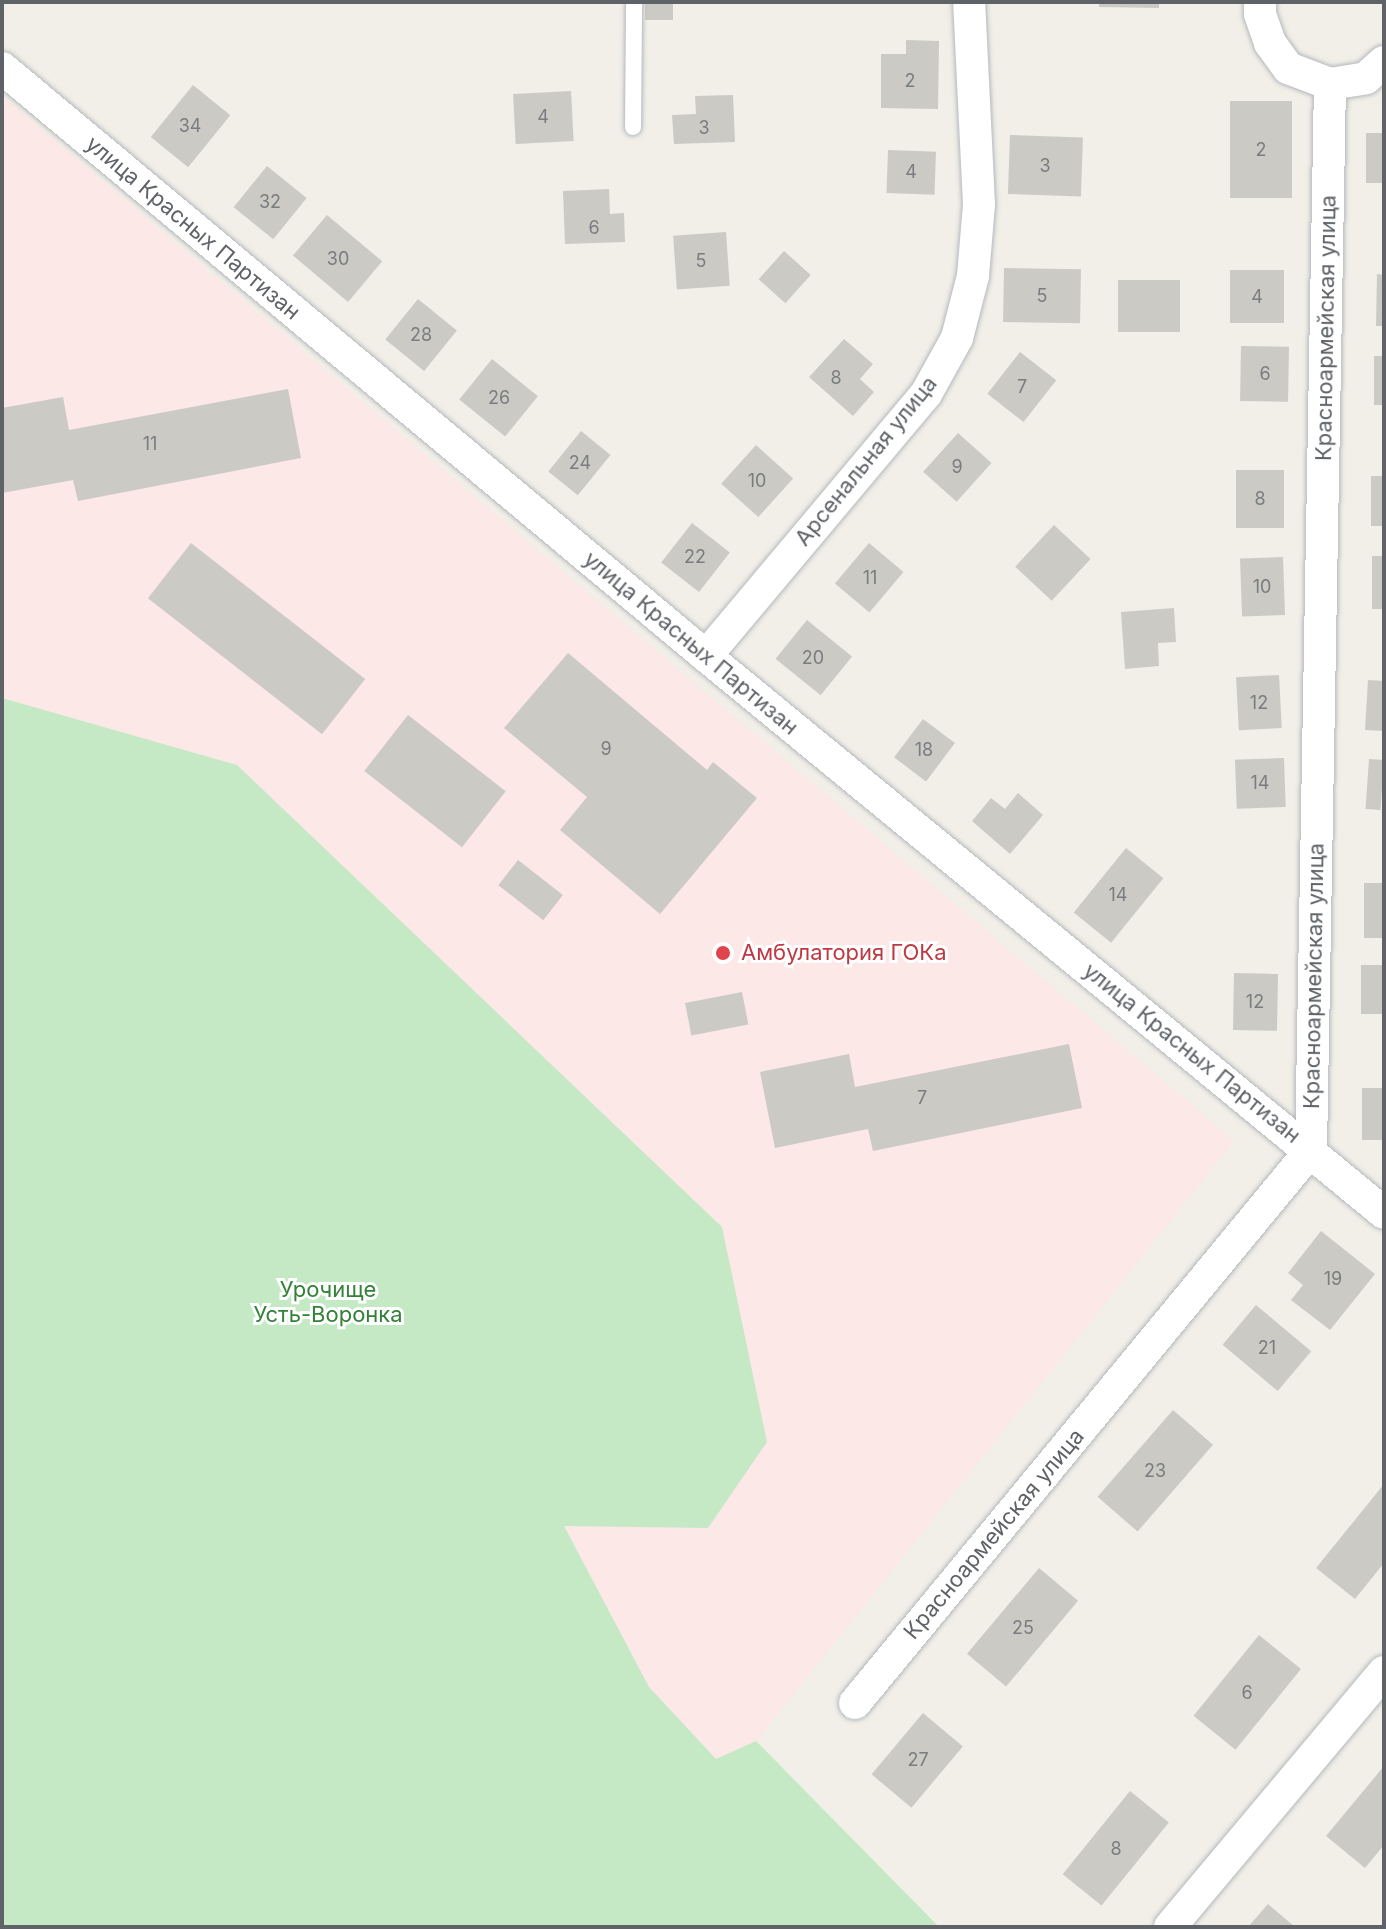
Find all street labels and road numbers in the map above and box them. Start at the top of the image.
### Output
street label: улица Красных Партизан [81,131,305,325]
street label: Красноармейская улица [1310,195,1342,461]
street label: Арсенальная улица [789,371,943,551]
street label: улица Красных Партизан [579,546,803,740]
street label: Красноармейская улица [1298,843,1330,1109]
street label: улица Красных Партизан [1078,957,1306,1149]
street label: Красноармейская улица [898,1424,1090,1644]

